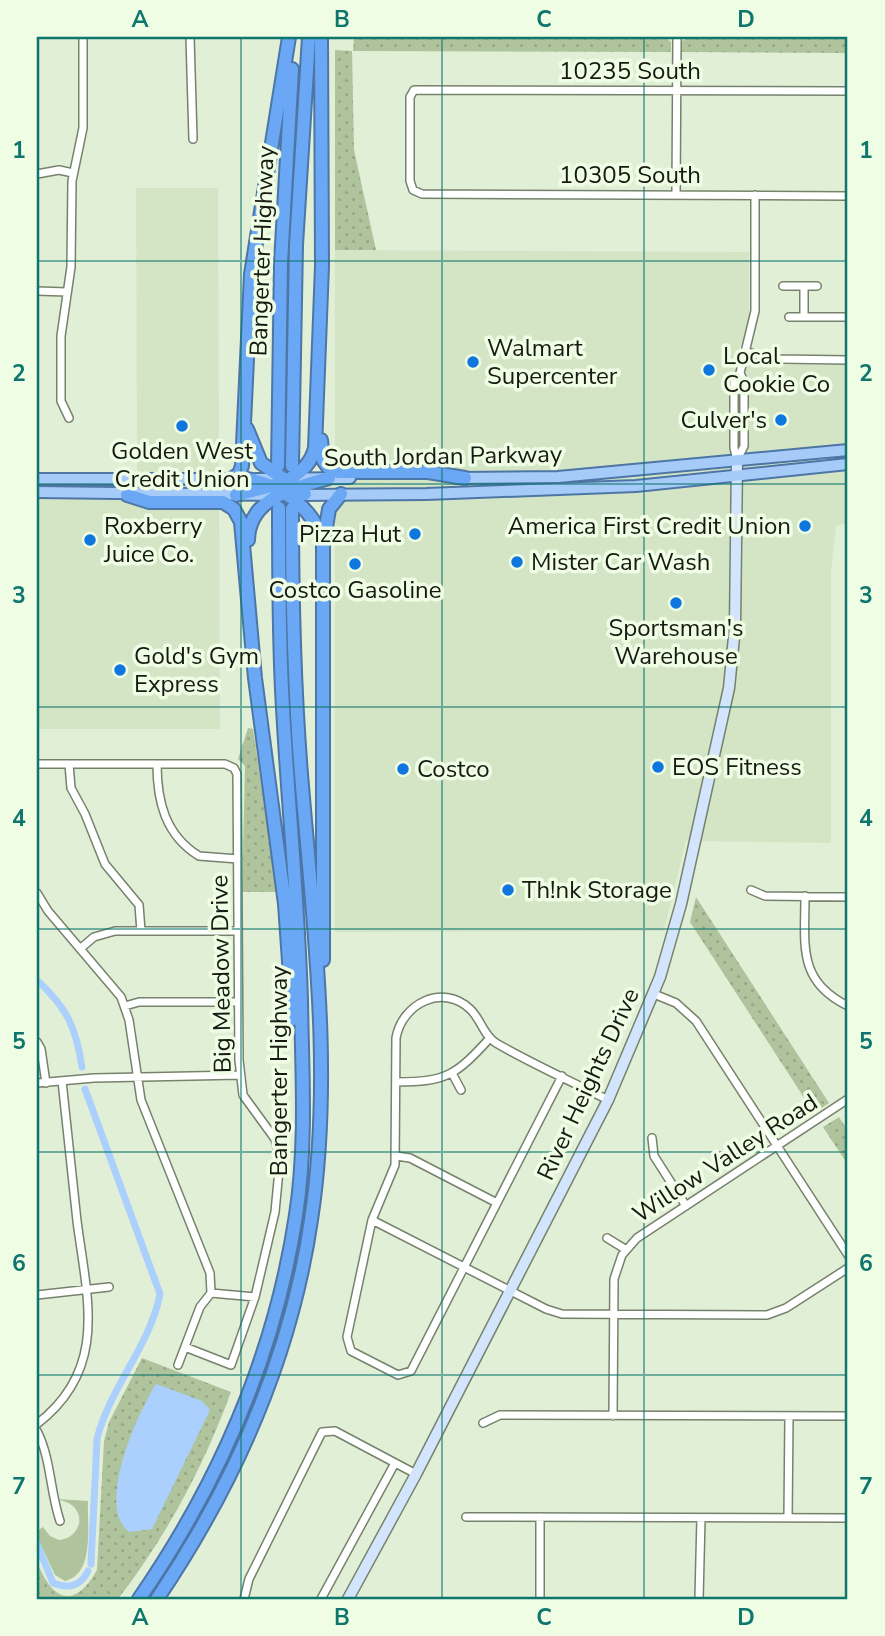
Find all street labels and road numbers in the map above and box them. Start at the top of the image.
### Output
street label: 10235 South [559,55,701,87]
street label: Bangerter Highway [242,144,282,357]
street label: 10305 South [559,159,701,191]
street label: South Jordan Parkway [324,438,563,474]
street label: Big Meadow Drive [203,875,239,1073]
street label: Bangerter Highway [263,965,295,1176]
street label: River Heights Drive [529,983,647,1185]
street label: Willow Valley Road [626,1086,824,1230]

